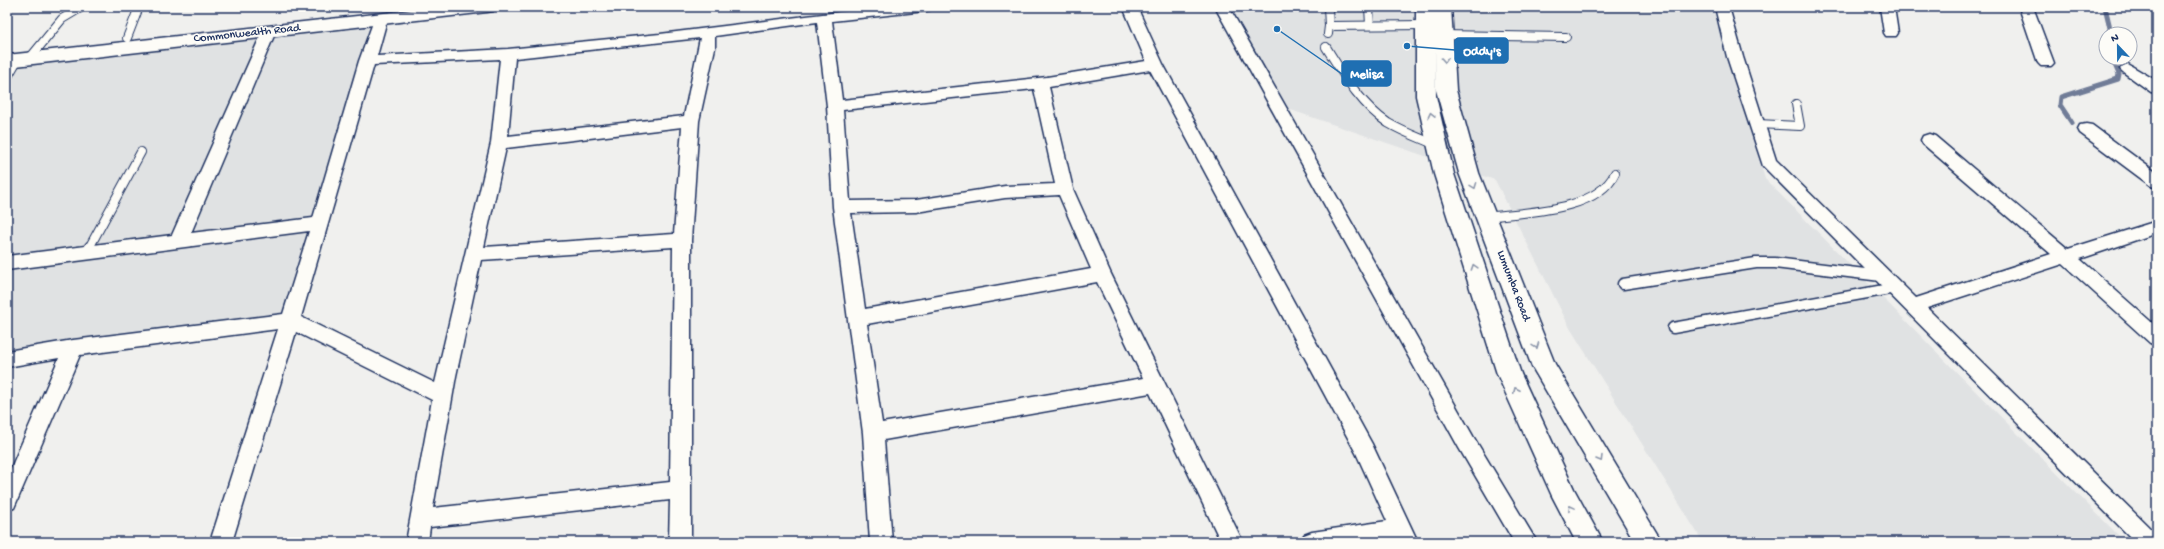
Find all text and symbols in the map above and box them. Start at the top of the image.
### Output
street label: Commonwealth Road [193,21,302,47]
north arrow [2098,26,2138,66]
text: N [2109,32,2121,45]
callout: Oddy's [1455,38,1508,63]
text: Oddy's [1463,45,1502,60]
one-way arrow [1440,57,1449,63]
callout: Melisa [1342,61,1391,86]
text: Melisa [1350,68,1384,83]
one-way arrow [1427,112,1435,118]
one-way arrow [1469,182,1477,189]
street label: Lumumba Road [1493,249,1533,324]
one-way arrow [1470,264,1479,271]
one-way arrow [1532,343,1540,350]
one-way arrow [1513,387,1521,394]
one-way arrow [1595,455,1602,462]
one-way arrow [1569,504,1576,512]

